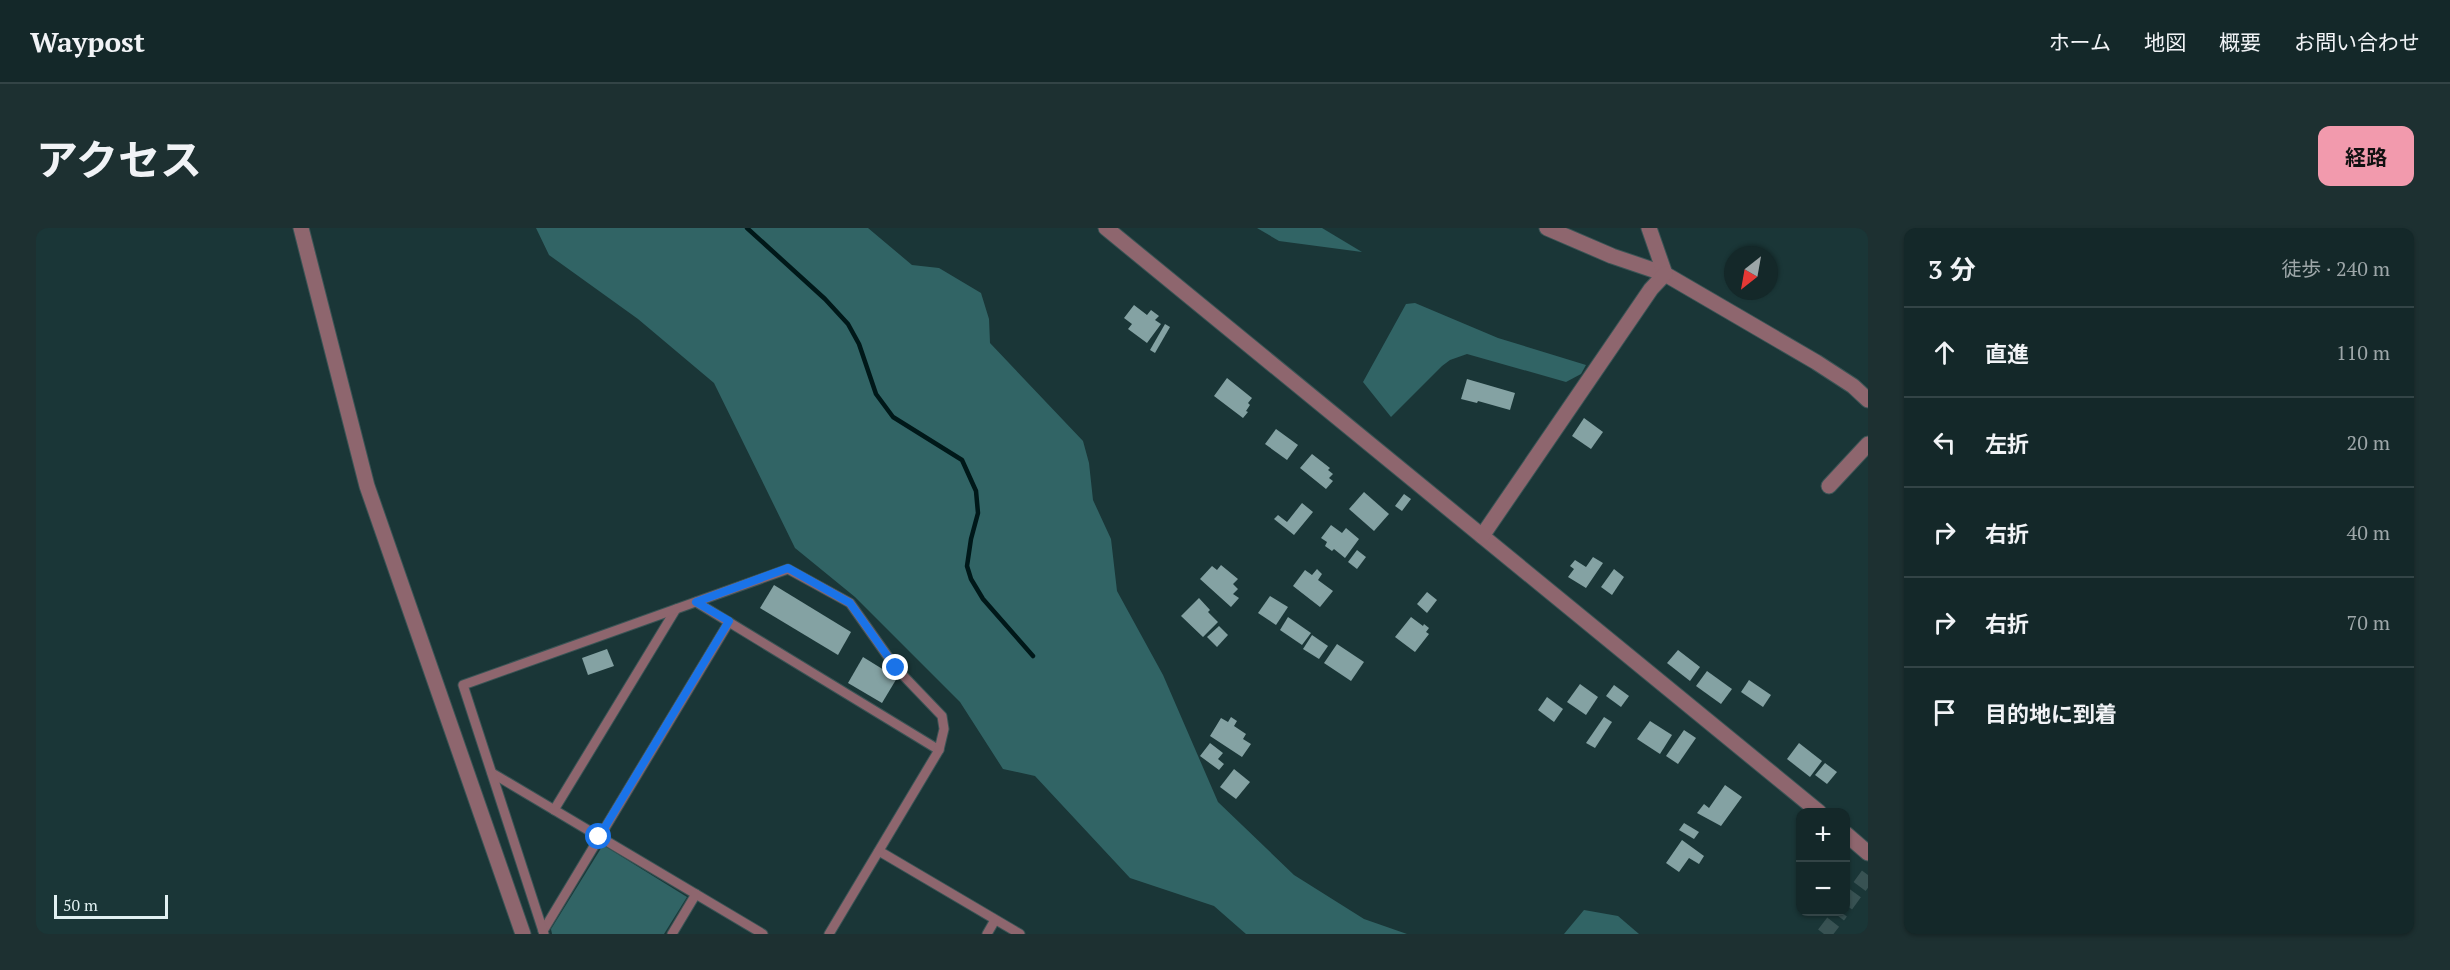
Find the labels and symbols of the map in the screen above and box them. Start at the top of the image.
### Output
north arrow [1724,246,1778,300]
route end [882,654,908,680]
route start [585,823,611,849]
scale bar [54,892,168,920]

